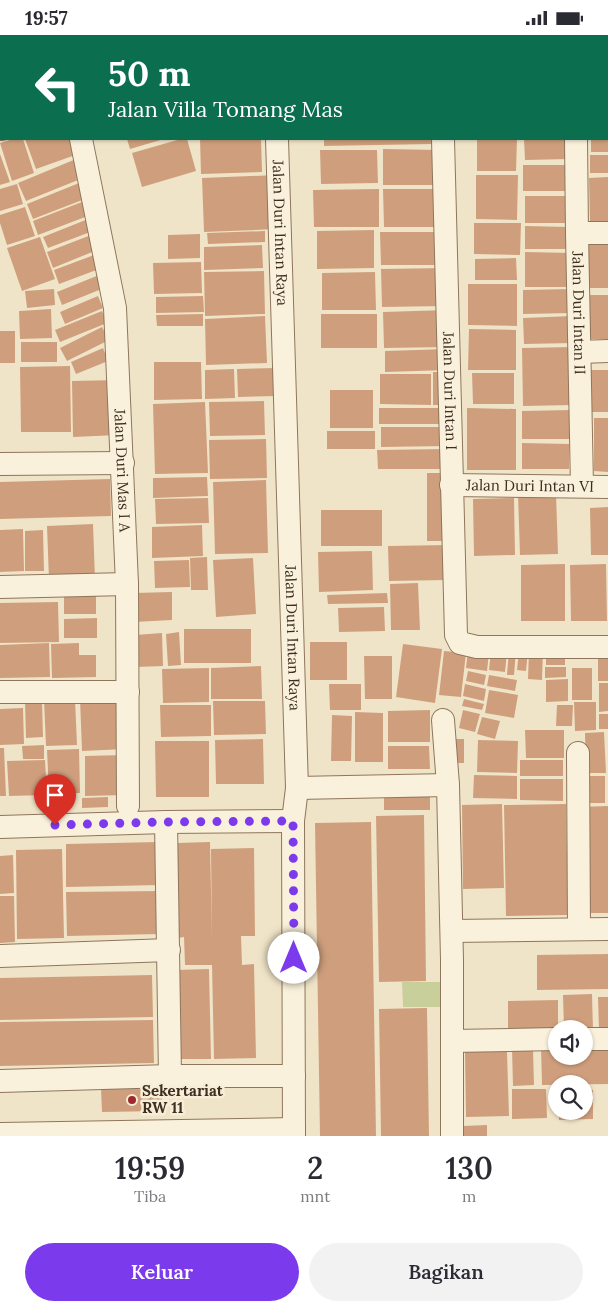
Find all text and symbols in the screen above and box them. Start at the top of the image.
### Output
text: 19:57 [25,6,68,30]
text: 50 m [108,51,191,96]
icon: left [25,55,90,120]
text: Jalan Villa Tomang Mas [108,95,343,123]
street label: Jalan Duri Intan Raya [269,159,292,306]
street label: Jalan Duri Intan II [568,250,590,375]
street label: Jalan Duri Intan I [439,330,461,450]
street label: Jalan Duri Mas I A [110,407,135,533]
street label: Jalan Duri Intan VI [465,475,594,496]
street label: Jalan Duri Intan Raya [281,563,305,711]
pin [34,774,76,825]
icon: arrive [41,781,69,809]
position arrow [267,931,319,983]
map controls [548,1020,593,1120]
button: sound [548,1020,593,1065]
button: search [548,1075,593,1120]
place label: Sekertariat RW 11 [142,1081,224,1117]
marker: Sekertariat RW 11 [126,1094,138,1106]
text: 19:59 [115,1149,185,1187]
text: 2 [307,1149,323,1187]
text: 130 [445,1149,493,1187]
text: Tiba [134,1186,166,1206]
text: mnt [300,1186,330,1206]
text: m [462,1186,476,1206]
button: Keluar [25,1243,299,1301]
button: Bagikan [309,1243,583,1301]

